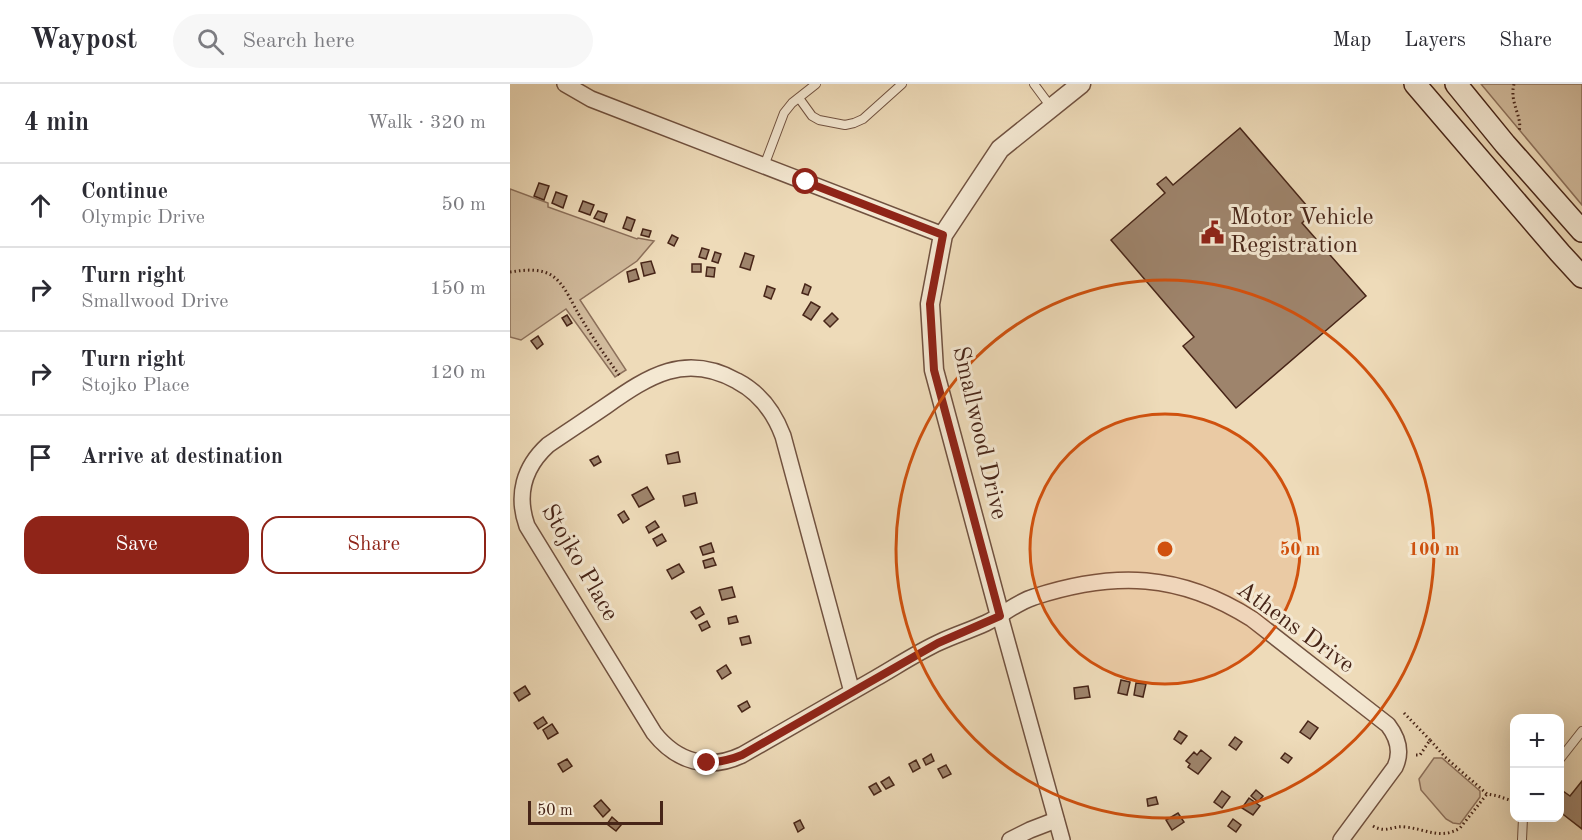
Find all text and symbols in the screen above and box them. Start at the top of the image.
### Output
search box [173,14,593,68]
icon: search [194,25,227,58]
text: Waypost [30,27,137,55]
text: Search here [242,30,355,52]
text: Map [1332,30,1371,51]
text: Layers [1404,30,1466,51]
text: Share [1499,30,1552,51]
text: 4 min [24,110,89,136]
text: Walk · 320 m [367,113,486,133]
route start [792,168,818,194]
text: Continue [81,181,168,203]
icon: ahead [24,189,57,222]
text: 50 m [441,195,486,215]
place label: Motor Vehicle Registration [1230,206,1374,258]
text: Olympic Drive [81,208,205,228]
public building icon: Motor Vehicle Registration [1199,219,1225,245]
text: Turn right [81,265,185,287]
icon: right [24,273,57,306]
text: 150 m [430,279,486,299]
text: Smallwood Drive [81,292,228,312]
street label: Smallwood Drive [947,344,1011,522]
text: Turn right [81,349,185,371]
icon: right [24,357,57,390]
text: 120 m [430,363,486,383]
text: Stojko Place [81,376,189,396]
icon: arrive [24,441,57,474]
text: Arrive at destination [81,446,283,468]
street label: Stojko Place [536,501,622,625]
button: Save [24,516,249,574]
button: Share [261,516,486,574]
centre of rings [1155,539,1175,559]
text: 50 m [1280,541,1320,559]
text: 100 m [1409,541,1459,559]
street label: Athens Drive [1232,578,1358,678]
map controls [1510,714,1564,822]
button: + [1510,714,1564,768]
route end [693,749,719,775]
button: − [1510,768,1564,822]
scale bar [528,798,663,826]
text: 50 m [537,803,573,819]

